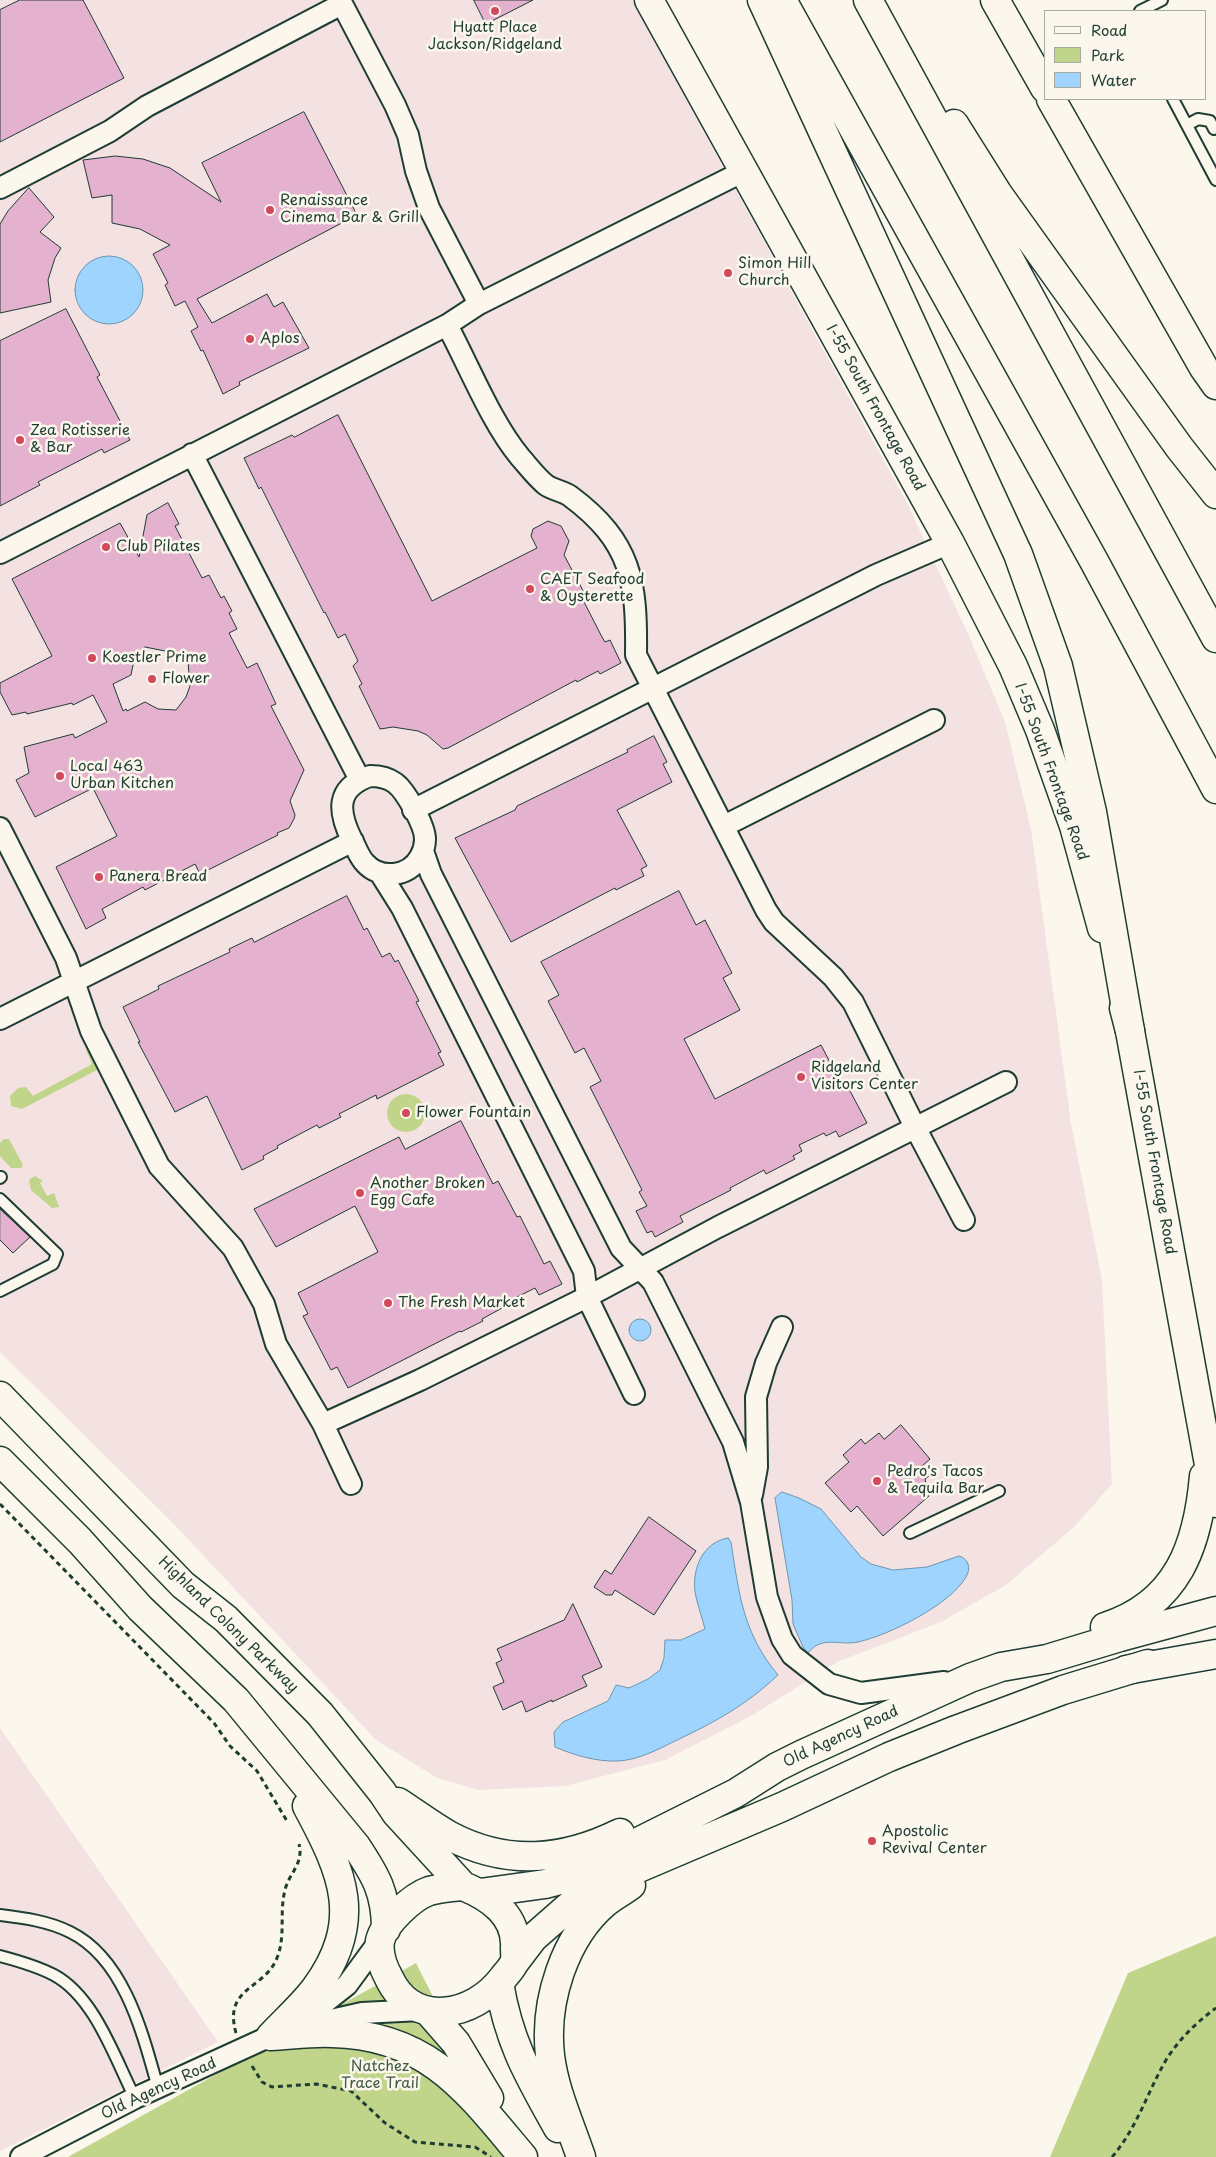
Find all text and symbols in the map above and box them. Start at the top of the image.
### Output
marker: Hyatt Place Jackson/Ridgeland [489,5,501,17]
legend [1044,10,1206,100]
text: Road [1091,18,1127,41]
place label: Hyatt Place Jackson/Ridgeland [428,19,562,54]
text: Park [1091,43,1125,66]
text: Water [1091,68,1136,91]
place label: Renaissance Cinema Bar & Grill [280,192,419,227]
marker: Renaissance Cinema Bar & Grill [264,204,276,216]
place label: Simon Hill Church [738,255,811,290]
marker: Simon Hill Church [722,267,734,279]
street label: I-55 South Frontage Road [822,322,928,494]
place label: Aplos [260,330,299,348]
marker: Aplos [244,333,256,345]
place label: Zea Rotisserie & Bar [30,422,130,457]
marker: Zea Rotisserie & Bar [14,434,26,446]
place label: Club Pilates [116,538,200,556]
marker: Club Pilates [100,541,112,553]
place label: CAET Seafood & Oysterette [540,571,644,606]
marker: CAET Seafood & Oysterette [524,583,536,595]
place label: Koestler Prime [102,649,207,667]
marker: Koestler Prime [86,652,98,664]
place label: Flower [162,670,209,688]
marker: Flower [146,673,158,685]
street label: I-55 South Frontage Road [1010,681,1092,863]
place label: Local 463 Urban Kitchen [70,758,174,793]
marker: Local 463 Urban Kitchen [54,770,66,782]
place label: Panera Bread [109,868,207,886]
marker: Panera Bread [93,871,105,883]
place label: Ridgeland Visitors Center [811,1059,918,1094]
street label: I-55 South Frontage Road [1129,1068,1179,1256]
marker: Ridgeland Visitors Center [795,1071,807,1083]
place label: Flower Fountain [416,1104,531,1122]
marker: Flower Fountain [400,1107,412,1119]
place label: Another Broken Egg Cafe [370,1175,485,1210]
marker: Another Broken Egg Cafe [354,1187,366,1199]
place label: The Fresh Market [398,1294,525,1312]
marker: The Fresh Market [382,1297,394,1309]
place label: Pedro's Tacos & Tequila Bar [887,1463,984,1498]
marker: Pedro's Tacos & Tequila Bar [871,1475,883,1487]
street label: Highland Colony Parkway [154,1553,302,1697]
street label: Old Agency Road [781,1702,901,1772]
place label: Apostolic Revival Center [882,1823,987,1858]
marker: Apostolic Revival Center [866,1835,878,1847]
street label: Old Agency Road [99,2054,219,2124]
park label: Natchez Trace Trail [341,2058,419,2093]

